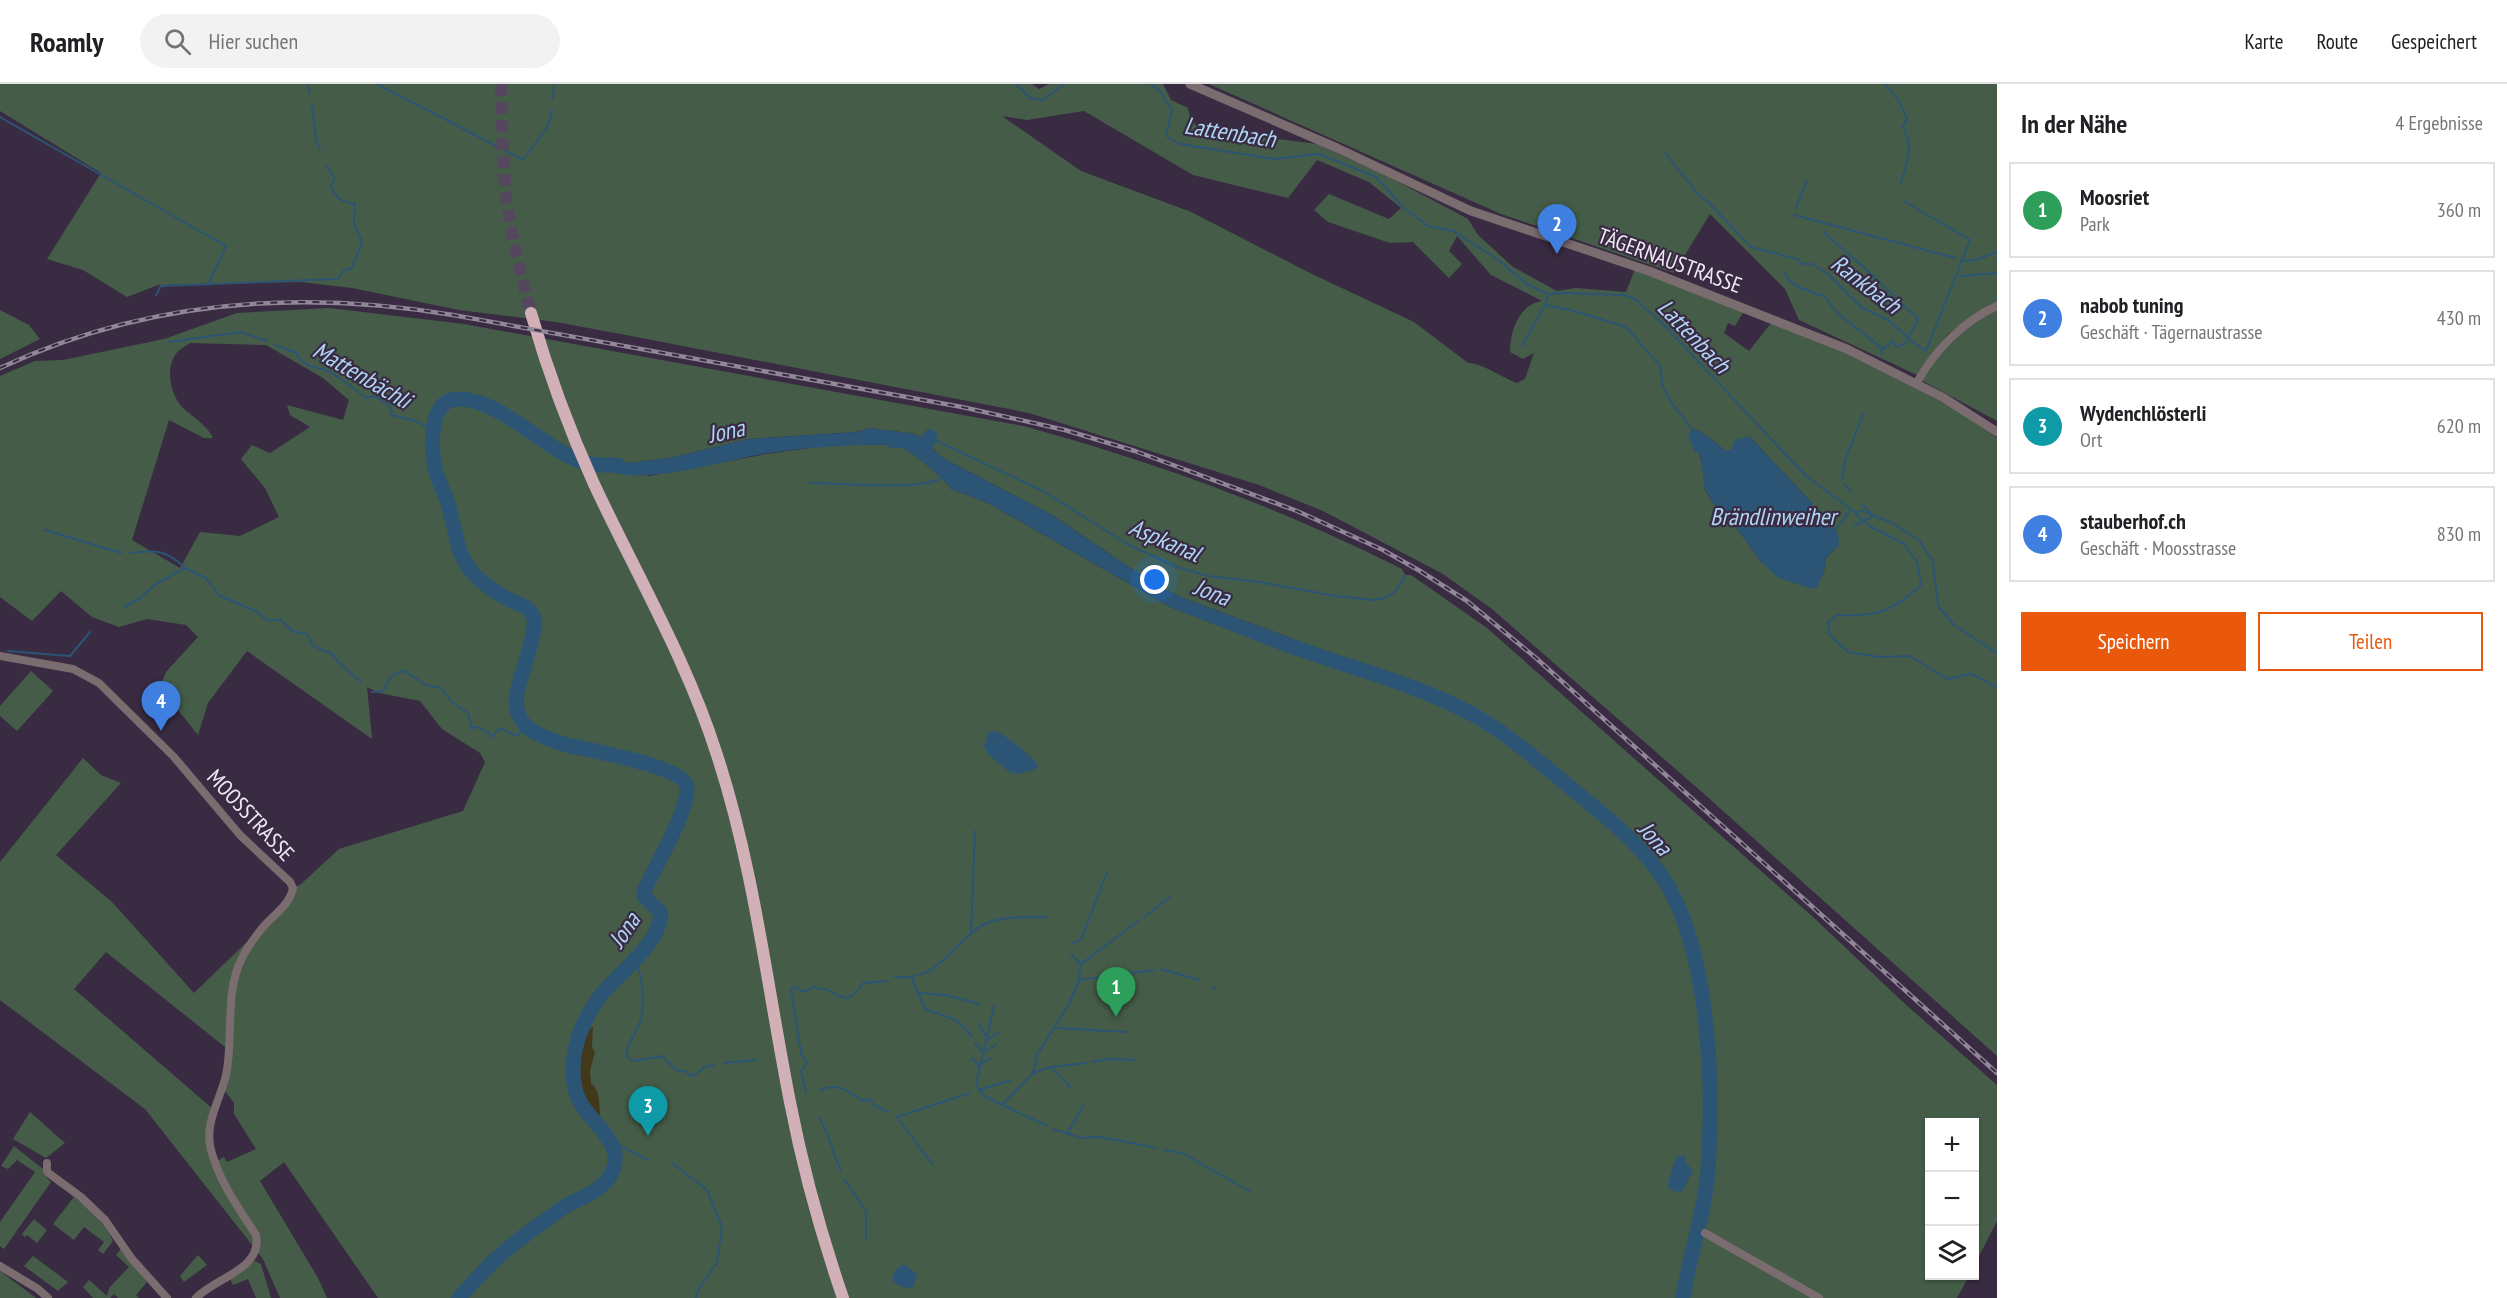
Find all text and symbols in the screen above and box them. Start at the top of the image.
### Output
search box [140,14,560,68]
text: Roamly [30,23,104,60]
icon: search [161,25,194,58]
text: Hier suchen [209,27,298,55]
text: Karte [2245,28,2283,55]
text: Route [2316,28,2358,55]
text: Gespeichert [2391,28,2477,55]
text: In der Nähe [2021,107,2127,140]
water label: Lattenbach [1182,110,1279,155]
text: 4 Ergebnisse [2395,110,2483,136]
text: Moosriet [2080,183,2149,211]
text: 1 [2038,197,2047,223]
text: 360 m [2437,197,2481,223]
pin: 2 [1538,204,1576,254]
text: Park [2080,211,2110,237]
street label: TÄGERNAUSTRASSE [1594,221,1746,299]
water label: Rankbach [1825,248,1908,321]
text: nabob tuning [2080,291,2183,319]
water label: Lattenbach [1651,292,1738,381]
text: 2 [2038,305,2047,331]
text: 430 m [2437,305,2481,331]
text: Geschäft · Tägernaustrasse [2080,319,2263,345]
water label: Mattenbächli [307,335,419,417]
text: Wydenchlösterli [2080,399,2207,427]
water label: Jona [704,412,748,450]
text: 3 [2038,413,2047,439]
text: 620 m [2437,413,2481,439]
text: Ort [2080,427,2102,453]
water label: Brändlinweiher [1710,501,1839,532]
text: stauberhof.ch [2080,507,2186,535]
water label: Aspkanal [1125,511,1208,570]
text: 4 [2038,521,2047,547]
text: 830 m [2437,521,2481,547]
text: Geschäft · Moosstrasse [2080,535,2236,561]
your location [1140,565,1169,594]
water label: Jona [1189,571,1236,613]
button: Speichern [2021,612,2246,671]
button: Teilen [2258,612,2483,671]
pin: 4 [142,682,180,731]
street label: MOOSSTRASSE [201,763,301,867]
water label: Jona [1631,813,1680,863]
water label: Jona [600,905,648,955]
pin: 1 [1096,968,1136,1017]
pin: 3 [628,1086,668,1136]
map controls [1925,1118,1979,1280]
button: + [1925,1118,1979,1172]
button: − [1925,1172,1979,1226]
button: layers [1925,1226,1979,1280]

